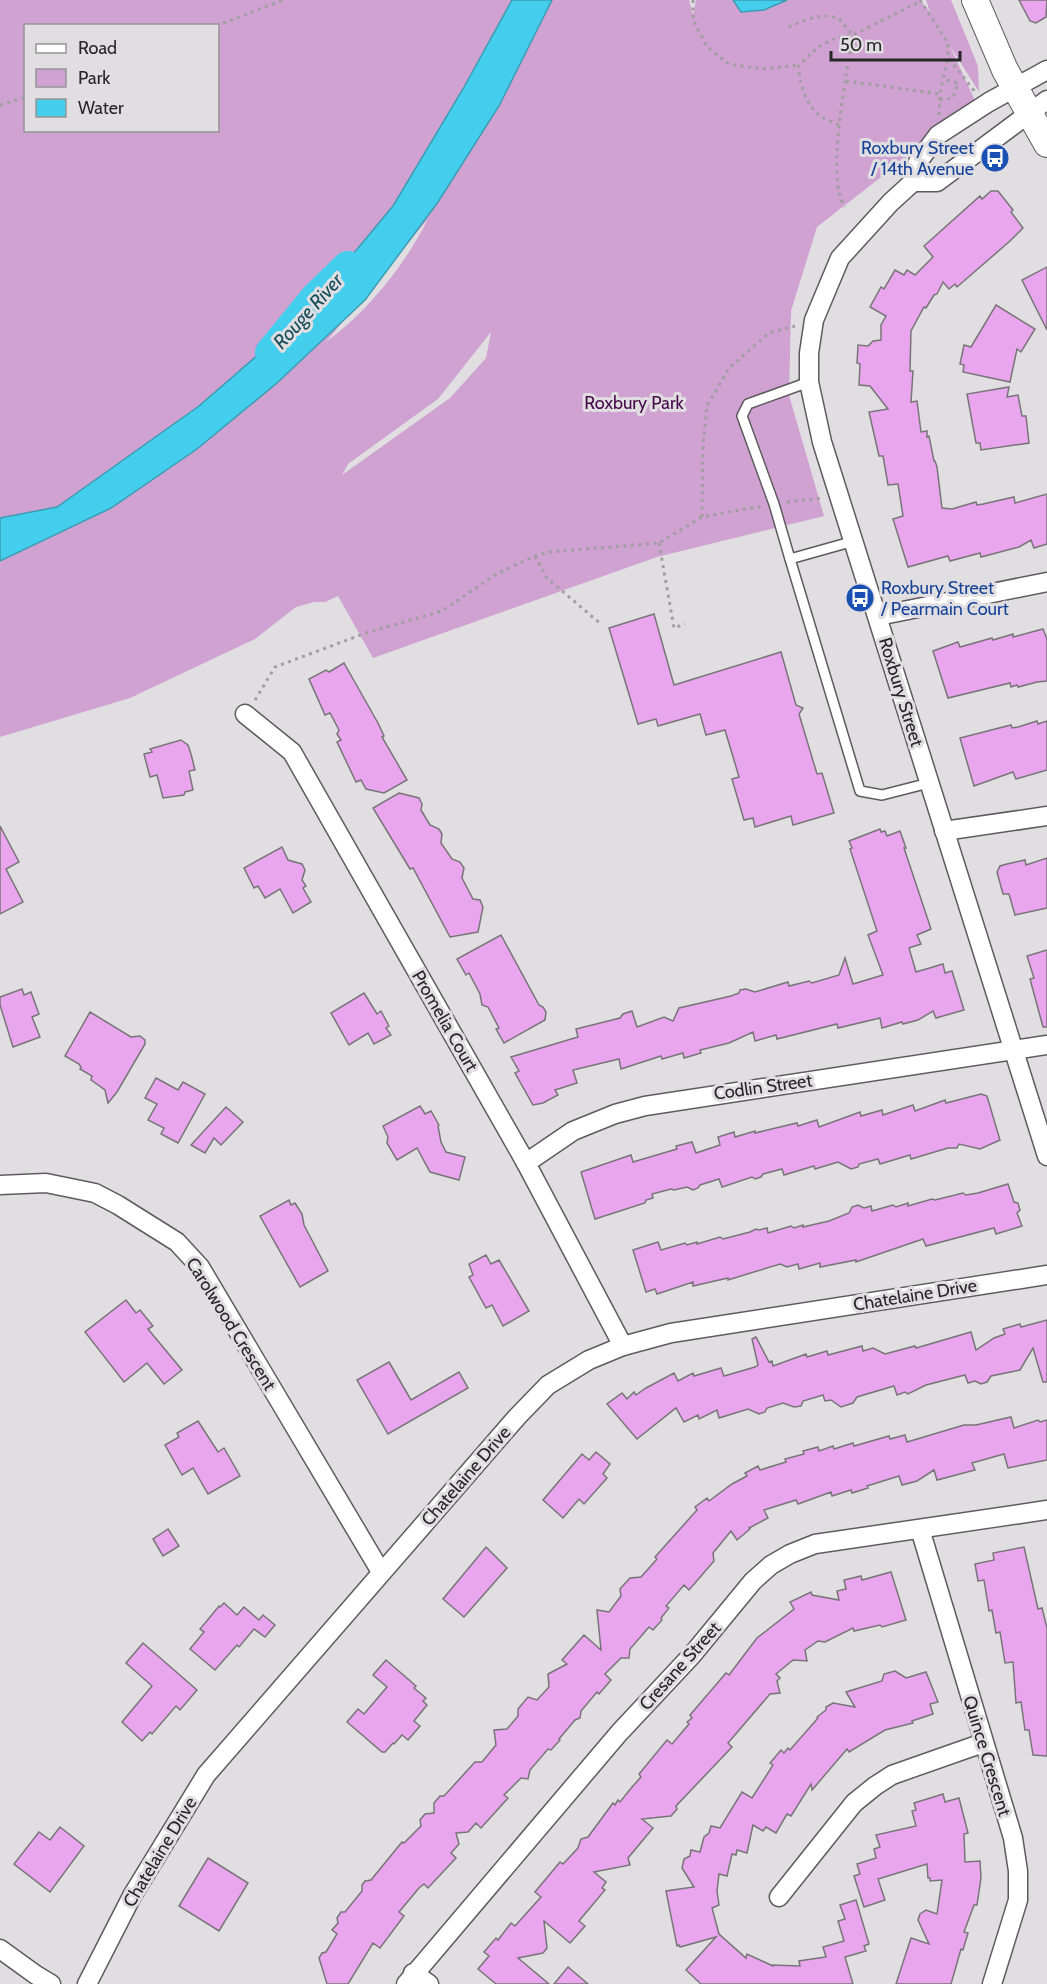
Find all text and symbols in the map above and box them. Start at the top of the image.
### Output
legend [24,24,219,132]
scale bar [831,24,960,62]
text: 50 m [840,34,882,56]
text: Road [78,37,117,59]
text: Park [78,67,111,89]
text: Water [78,97,124,119]
place label: Roxbury Street / 14th Avenue [861,137,974,180]
bus stop icon: Roxbury Street / 14th Avenue [979,142,1011,174]
water label: Rouge River [268,268,349,354]
park label: Roxbury Park [584,392,685,414]
place label: Roxbury Street / Pearmain Court [880,577,1009,620]
bus stop icon: Roxbury Street / Pearmain Court [844,582,876,614]
street label: Roxbury Street [874,635,928,749]
street label: Promelia Court [407,966,483,1076]
street label: Codlin Street [712,1069,814,1105]
street label: Carolwood Crescent [181,1254,281,1394]
street label: Chatelaine Drive [852,1274,978,1316]
street label: Chatelaine Drive [417,1422,515,1530]
street label: Cresane Street [635,1617,725,1715]
street label: Quince Crescent [958,1693,1016,1819]
street label: Chatelaine Drive [118,1793,202,1911]

